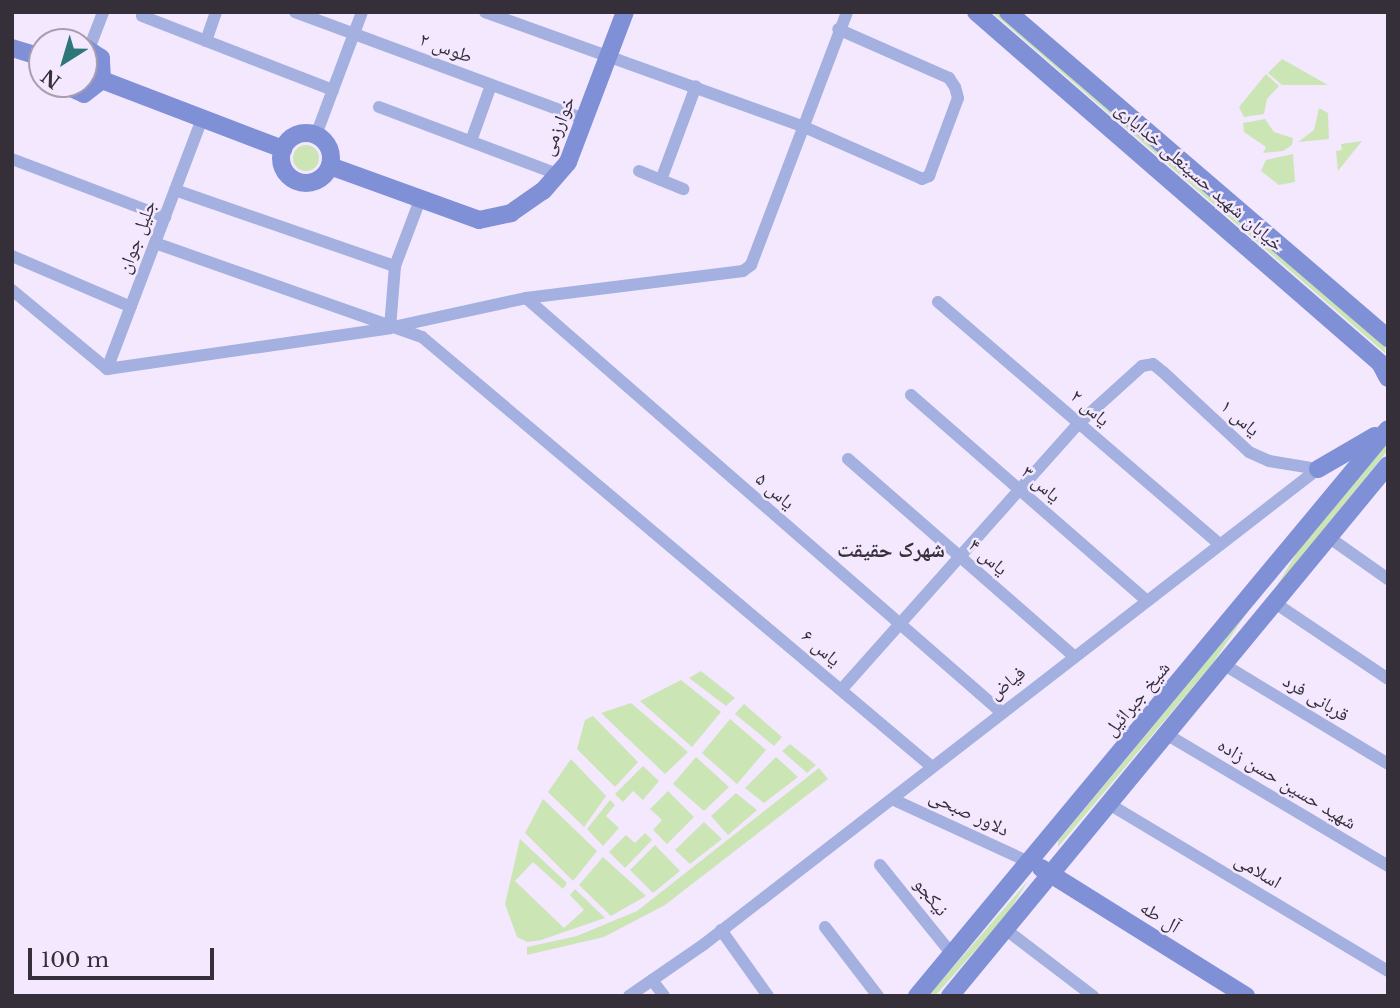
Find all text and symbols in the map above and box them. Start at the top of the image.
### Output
north arrow [28,28,98,98]
street label: طوس ۲ [416,28,476,68]
text: N [37,64,65,93]
street label: خوارزمی [536,93,580,159]
street label: خیابان شهید حسینعلی خدایاری [1110,98,1288,256]
street label: جلیل جوان [113,197,161,277]
street label: یاس ۲ [1066,385,1114,431]
street label: یاس ۱ [1216,395,1264,441]
street label: یاس ۳ [1017,461,1065,507]
street label: یاس ۵ [751,468,799,514]
street label: یاس ۴ [964,534,1012,580]
district label: شهرک حقیقت [837,537,945,563]
street label: یاس ۶ [797,625,845,671]
street label: شیخ جبرائیل [1099,657,1175,741]
street label: فیاض [984,662,1030,704]
street label: قربانی فرد [1279,669,1353,727]
street label: شهید حسین حسن زاده [1213,734,1361,834]
street label: دلاور صبحی [925,785,1013,841]
street label: اسلامی [1231,848,1285,894]
street label: نیکجو [909,873,953,921]
street label: آل طه [1136,896,1184,938]
scale bar [32,934,217,978]
text: 100 m [41,947,109,973]

